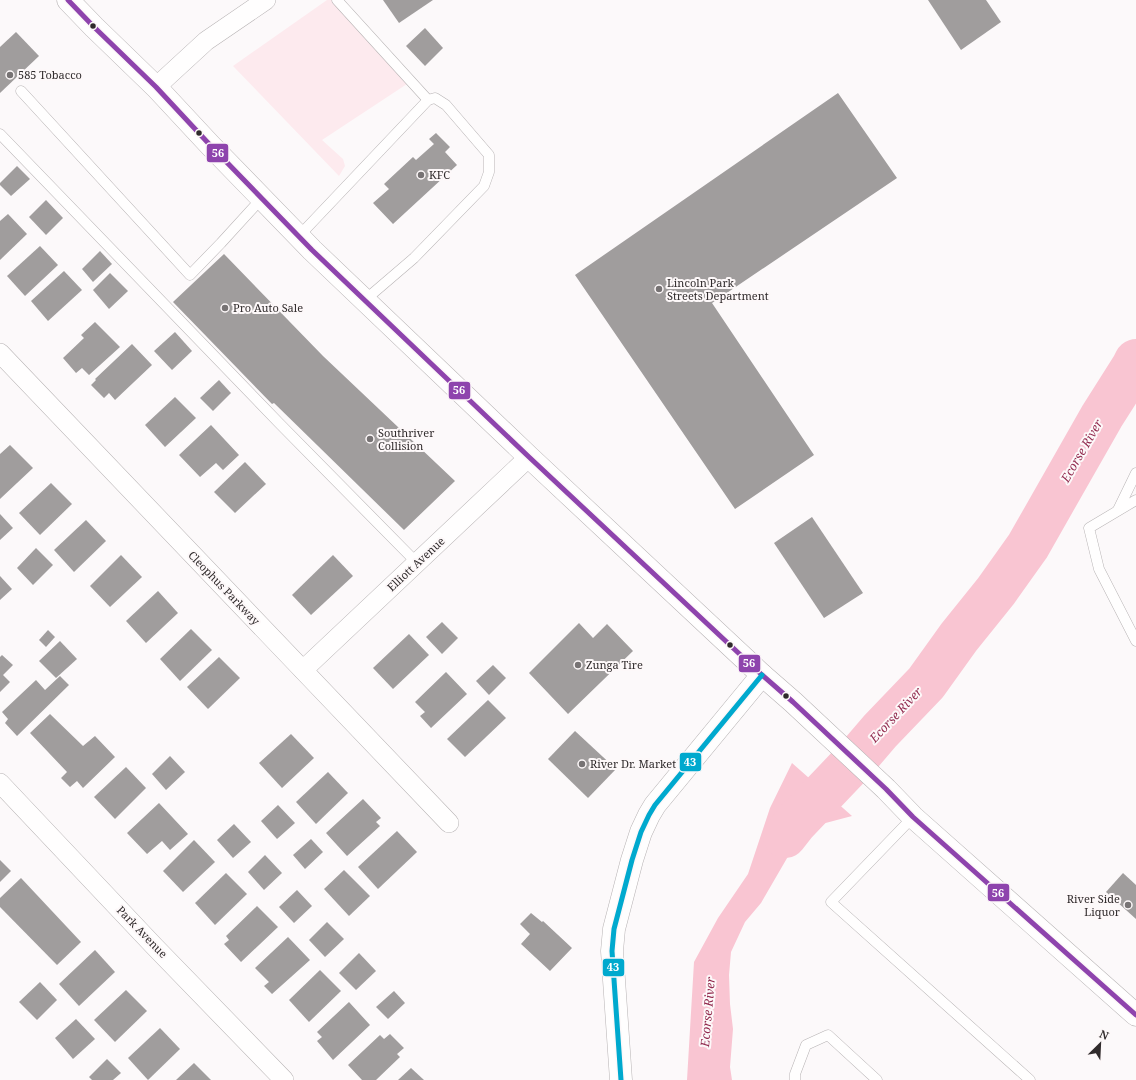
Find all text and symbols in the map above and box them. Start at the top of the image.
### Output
unlabelled marker [88,21,98,31]
place label: 585 Tobacco [18,67,82,82]
marker: 585 Tobacco [5,70,15,80]
unlabelled marker [194,128,204,138]
line badge: 56 [206,143,229,163]
text: 56 [212,145,224,160]
place label: KFC [429,167,450,182]
marker: KFC [416,170,426,180]
place label: Lincoln Park Streets Department [667,275,769,303]
marker: Lincoln Park Streets Department [654,284,664,294]
place label: Pro Auto Sale [233,300,303,315]
marker: Pro Auto Sale [220,303,230,313]
line badge: 56 [448,381,471,400]
text: 56 [453,382,465,397]
water label: Ecorse River [1056,416,1107,486]
place label: Southriver Collision [378,425,435,453]
marker: Southriver Collision [365,434,375,444]
street label: Elliott Avenue [384,533,448,594]
street label: Cleophus Parkway [185,548,264,628]
unlabelled marker [725,640,735,650]
line badge: 56 [738,654,761,673]
text: 56 [743,655,755,670]
place label: Zunga Tire [586,657,643,672]
marker: Zunga Tire [573,660,583,670]
water label: Ecorse River [865,683,926,747]
unlabelled marker [781,691,791,701]
line badge: 43 [679,752,702,772]
text: 43 [684,754,696,769]
place label: River Dr. Market [590,756,676,771]
marker: River Dr. Market [577,759,587,769]
line badge: 56 [987,883,1010,902]
text: 56 [992,885,1004,900]
place label: River Side Liquor [1067,891,1121,919]
marker: River Side Liquor [1123,900,1133,910]
street label: Park Avenue [114,902,171,961]
line badge: 43 [602,958,625,977]
text: 43 [607,959,619,974]
water label: Ecorse River [696,976,719,1049]
north arrow [1080,1024,1120,1064]
text: N [1097,1026,1112,1043]

